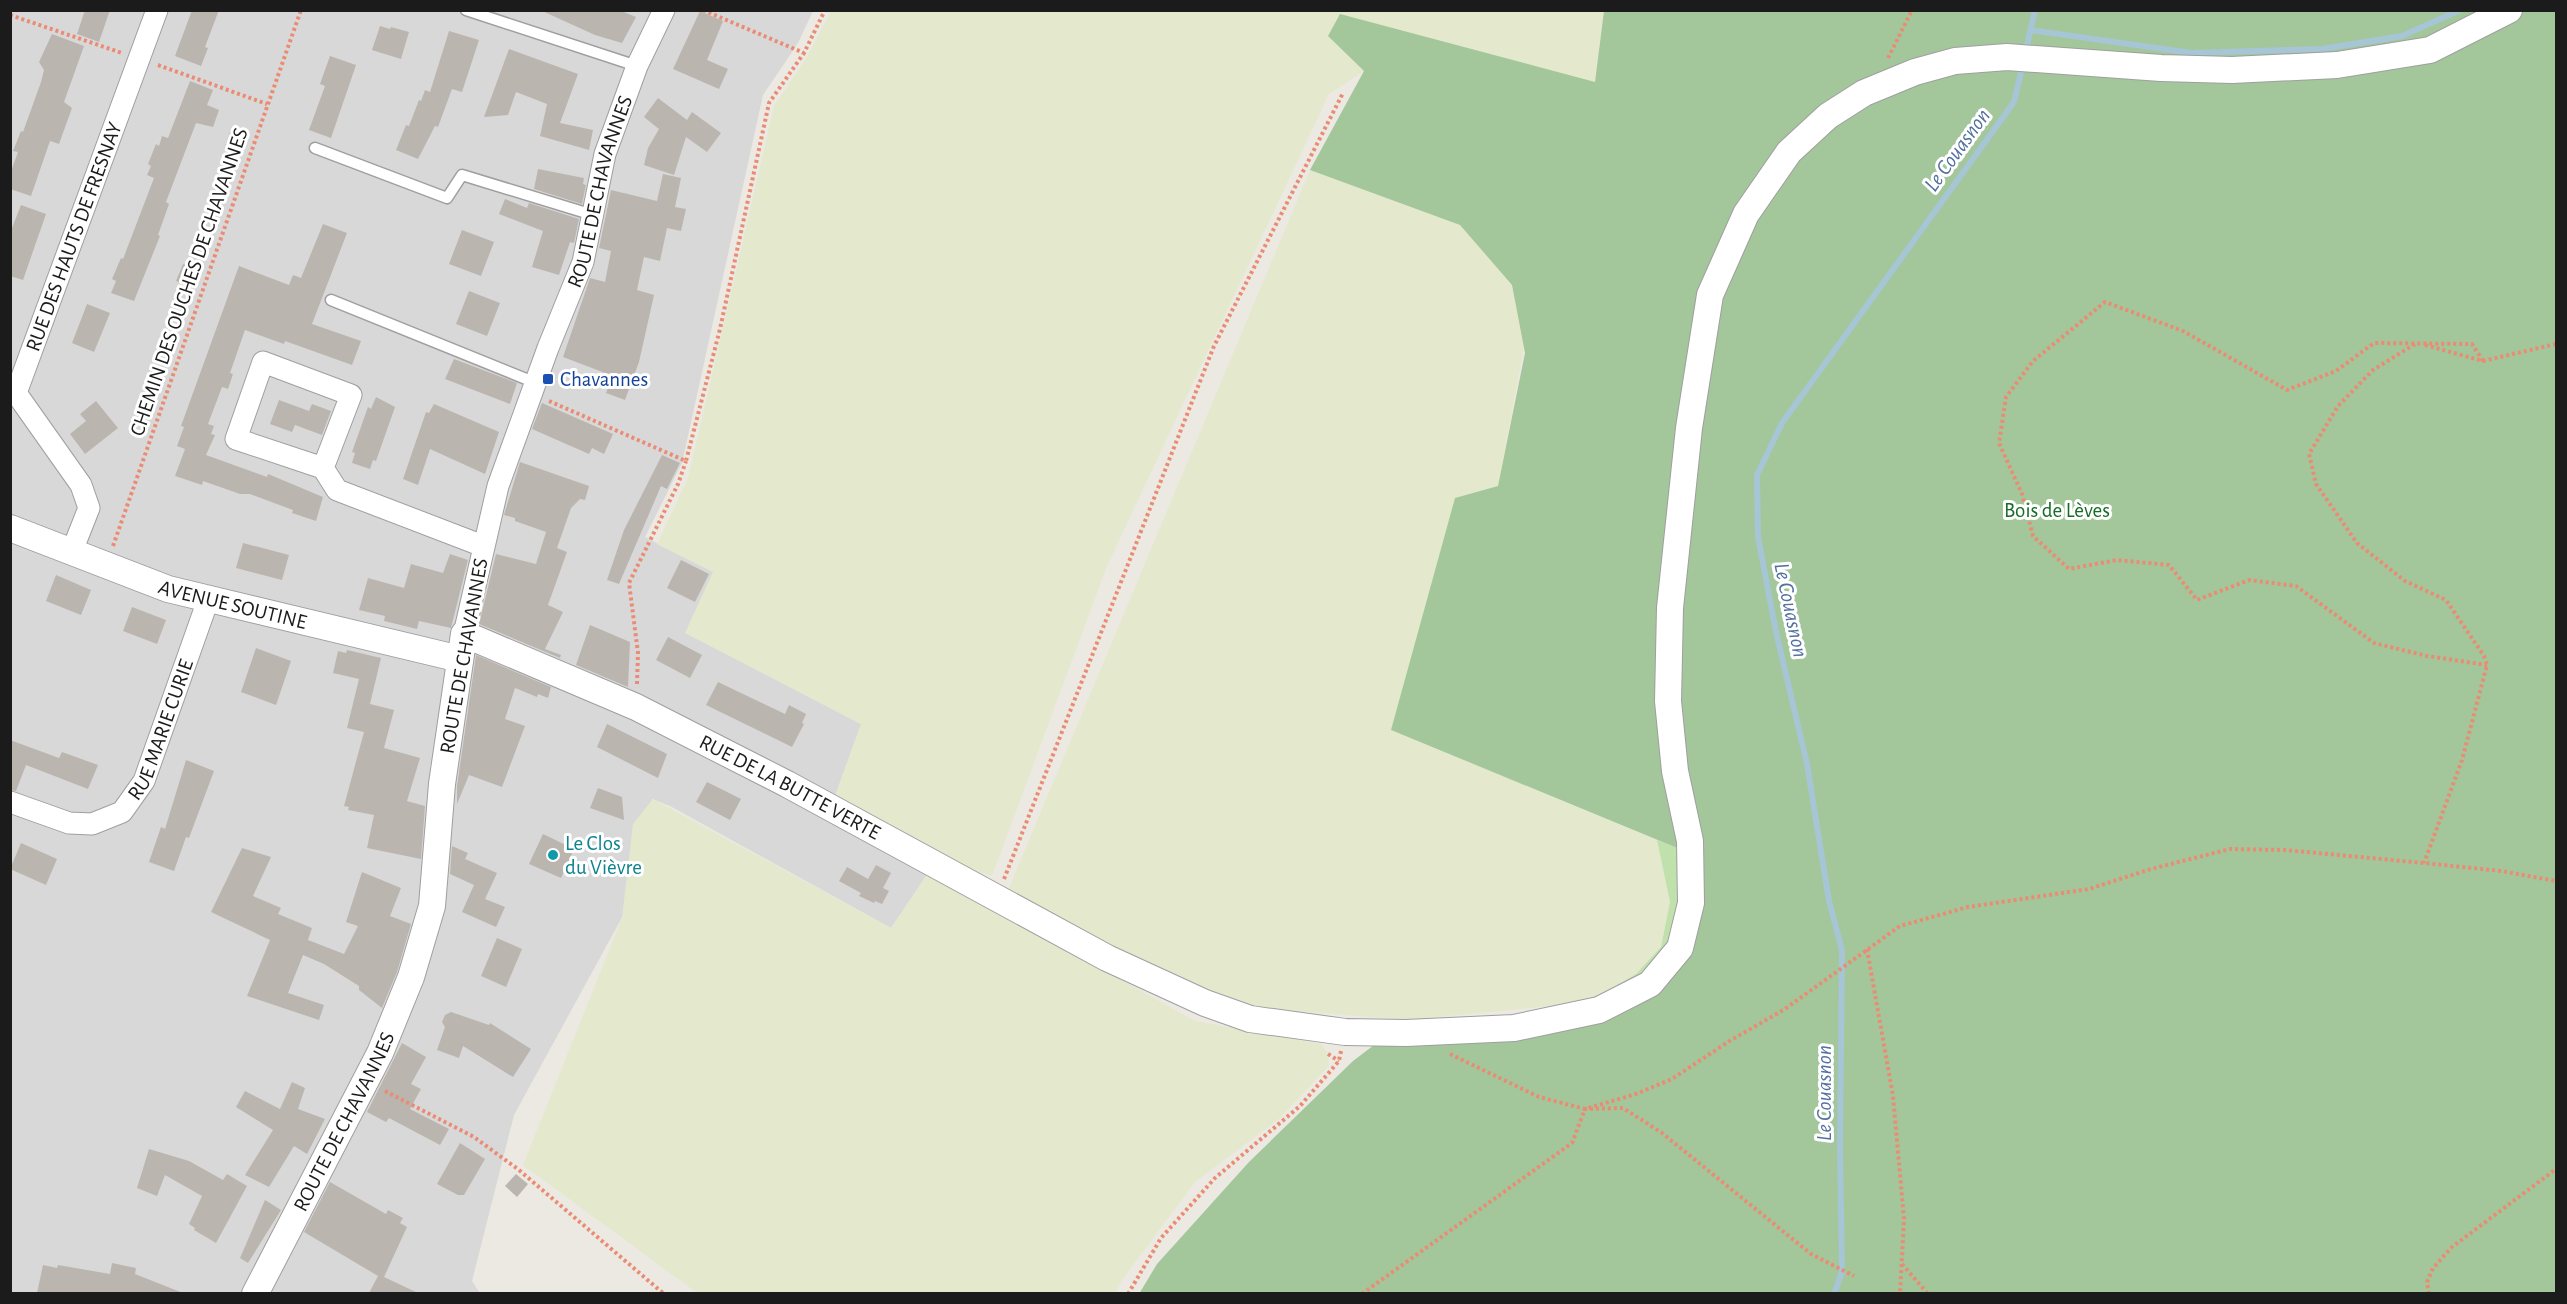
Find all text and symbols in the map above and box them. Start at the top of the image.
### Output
street label: ROUTE DE CHAVANNES [563,93,636,291]
water label: Le Couasnon [1920,105,1994,195]
street label: RUE DES HAUTS DE FRESNAY [22,119,125,354]
street label: CHEMIN DES OUCHES DE CHAVANNES [126,125,252,439]
place label: Chavannes [560,369,648,390]
marker: Chavannes [541,372,555,386]
park label: Bois de Lèves [2004,500,2110,521]
street label: ROUTE DE CHAVANNES [436,557,492,755]
water label: Le Couasnon [1770,561,1812,659]
street label: AVENUE SOUTINE [156,576,309,632]
street label: RUE MARIE CURIE [124,656,197,804]
street label: RUE DE LA BUTTE VERTE [696,731,884,843]
place label: Le Clos du Vièvre [565,833,642,878]
marker: Le Clos du Vièvre [546,848,560,862]
street label: ROUTE DE CHAVANNES [289,1029,398,1215]
water label: Le Couasnon [1813,1045,1835,1141]

